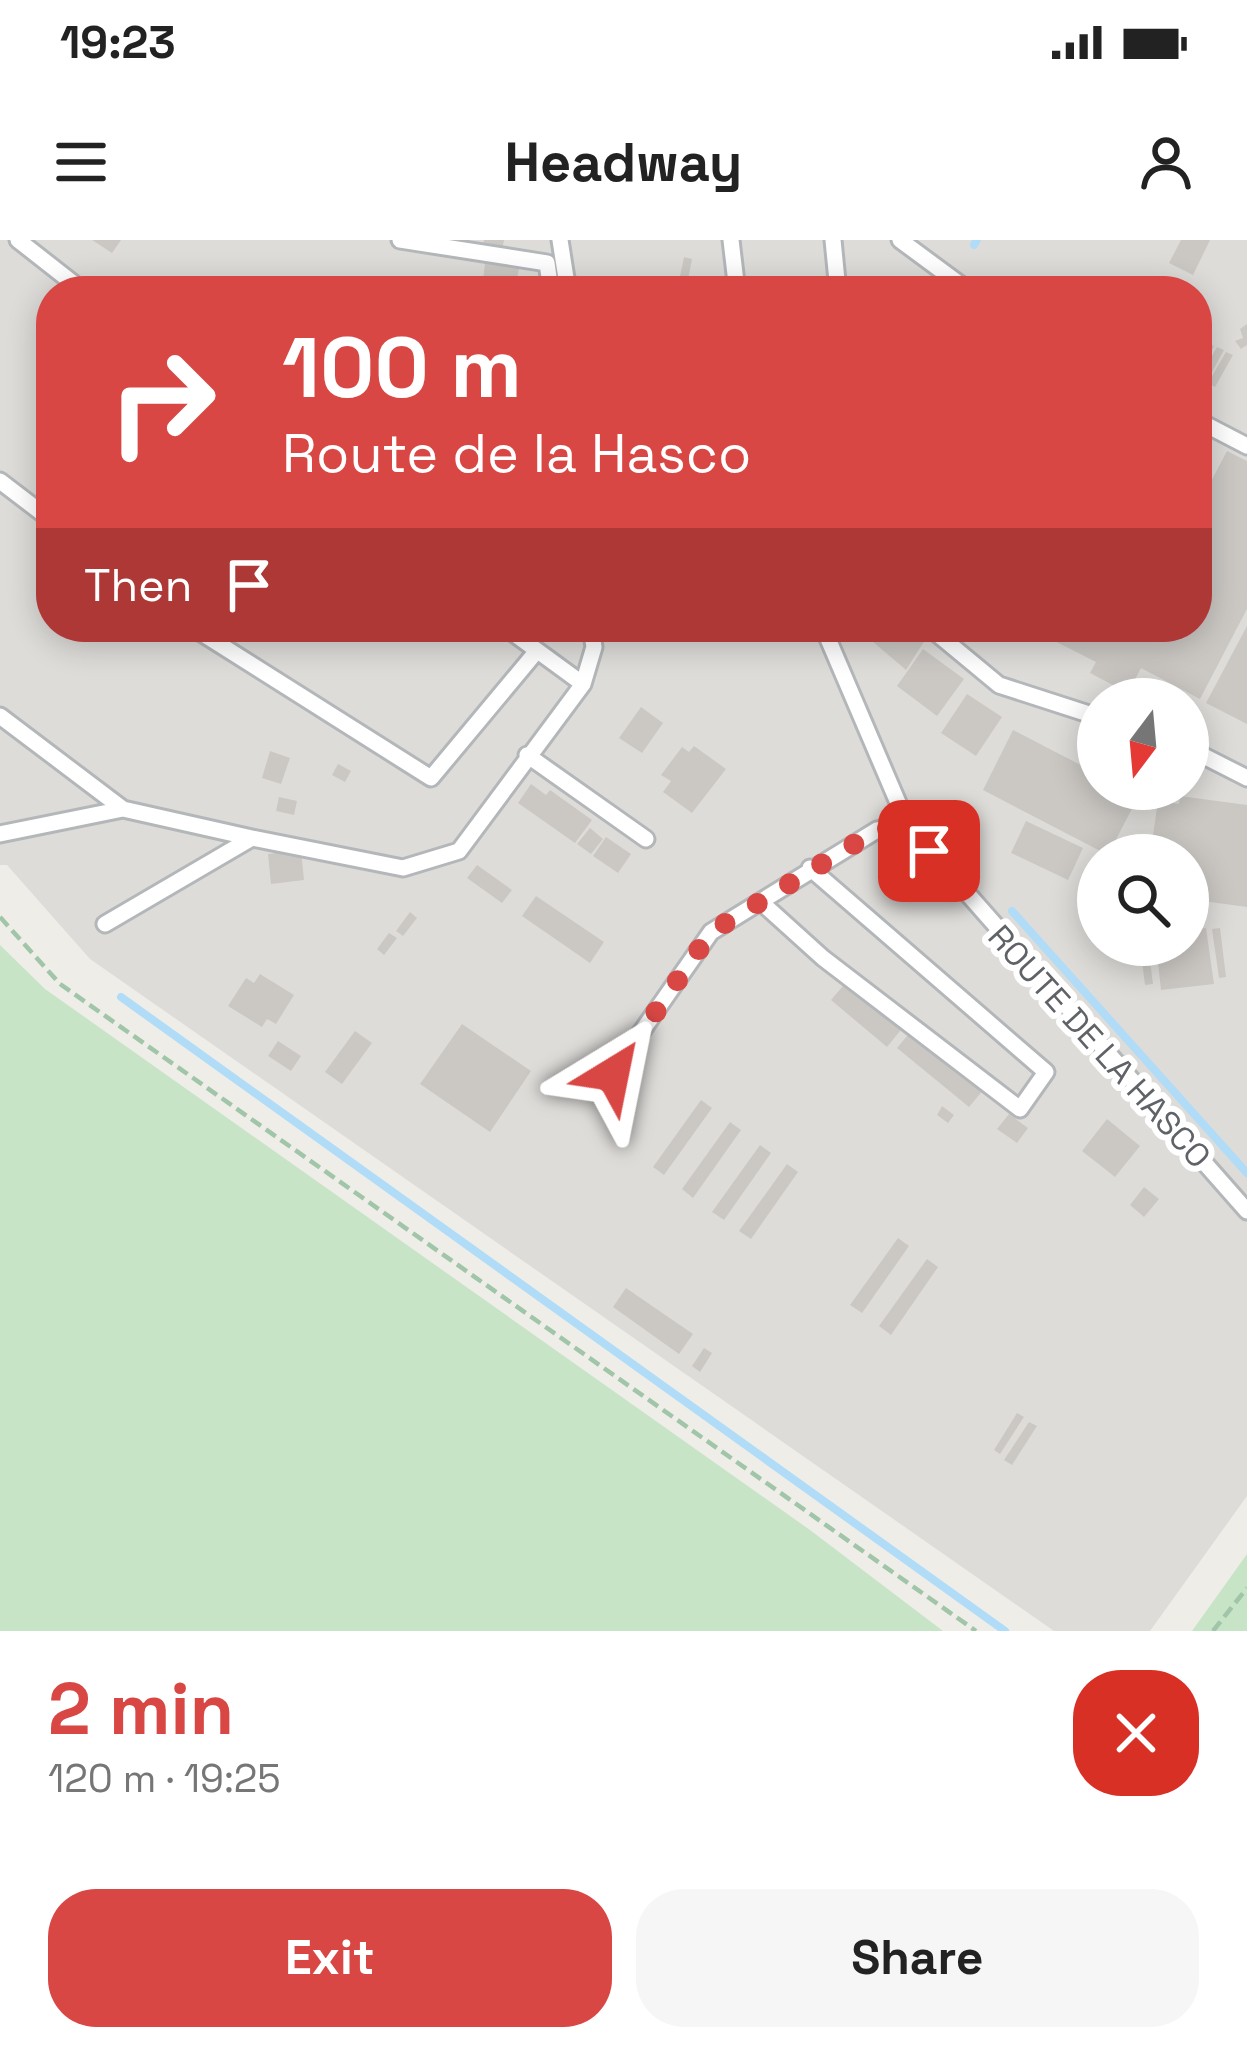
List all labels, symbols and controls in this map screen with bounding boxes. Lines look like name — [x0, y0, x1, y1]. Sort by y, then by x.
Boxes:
text: 19:23 — [60, 14, 176, 71]
text: Headway — [505, 128, 742, 197]
icon: menu — [48, 129, 114, 195]
icon: person — [1133, 129, 1199, 195]
text: 100 m — [282, 314, 522, 422]
icon: right — [84, 324, 240, 480]
text: Route de la Hasco — [282, 419, 751, 488]
icon: arrive — [216, 552, 282, 618]
text: Then — [84, 557, 192, 614]
north arrow — [1077, 678, 1209, 810]
map controls — [1077, 678, 1209, 966]
pin — [878, 800, 980, 902]
icon: arrive — [896, 818, 962, 884]
button: search — [1077, 834, 1209, 966]
street label: ROUTE DE LA HASCO — [979, 916, 1220, 1177]
position arrow — [550, 1011, 676, 1137]
text: 2 min — [48, 1663, 234, 1755]
button: close — [1073, 1670, 1199, 1796]
text: 120 m · 19:25 — [48, 1754, 281, 1803]
button: Exit — [48, 1889, 612, 2027]
button: Share — [636, 1889, 1199, 2027]

